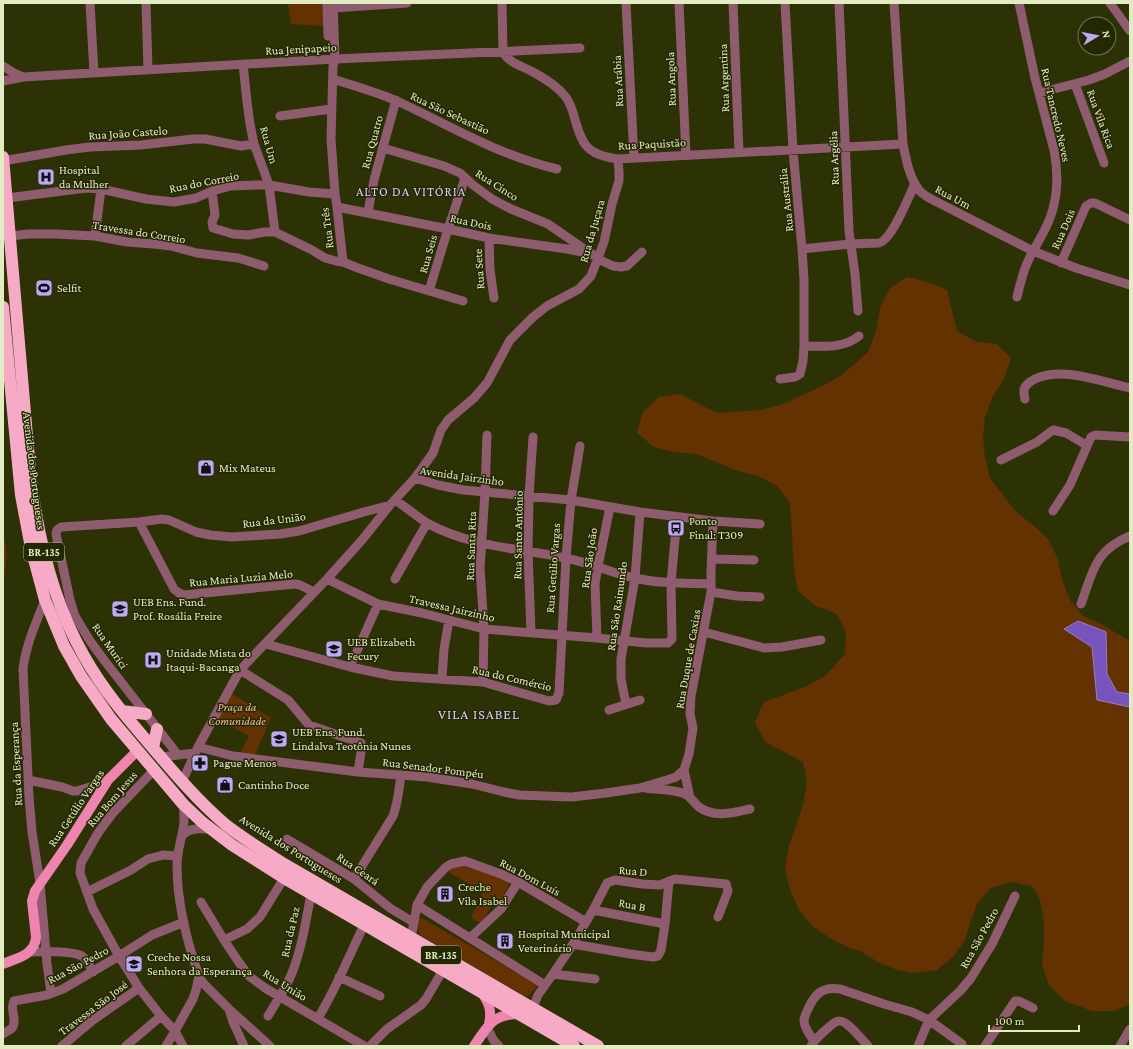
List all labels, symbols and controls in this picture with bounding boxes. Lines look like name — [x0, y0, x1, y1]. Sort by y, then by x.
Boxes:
north arrow — [1077, 16, 1117, 56]
text: N — [1100, 30, 1113, 39]
street label: Rua Jenipapeio — [265, 40, 337, 58]
street label: Rua Argentina — [716, 43, 732, 112]
street label: Rua Angola — [663, 51, 679, 106]
street label: Rua Arábia — [610, 54, 626, 107]
street label: Rua Tancredo Neves — [1038, 67, 1074, 164]
street label: Rua São Sebastião — [408, 88, 492, 138]
street label: Rua Vila Rica — [1084, 88, 1118, 151]
street label: Rua Quatro — [358, 114, 386, 170]
street label: Rua João Castelo — [88, 123, 168, 143]
street label: Rua Um — [257, 125, 281, 166]
street label: Rua Argélia — [826, 130, 842, 185]
street label: Rua Paquistão — [618, 135, 686, 153]
place label: Hospital da Mulher — [59, 163, 109, 191]
street label: Rua Cinco — [473, 166, 521, 204]
hospital icon: Hospital da Mulher — [36, 167, 56, 187]
street label: Rua Austrália — [776, 167, 796, 232]
street label: Rua do Correio — [168, 168, 240, 196]
street label: Rua Um — [933, 182, 973, 212]
district label: ALTO DA VITÓRIA — [356, 184, 466, 199]
street label: Rua da Juçara — [576, 197, 608, 264]
street label: Rua Três — [318, 206, 336, 249]
street label: Rua Dois — [1048, 206, 1078, 251]
street label: Rua Dois — [449, 211, 494, 233]
street label: Travessa do Correio — [91, 218, 187, 246]
street label: Rua Seis — [416, 233, 440, 275]
street label: Rua Sete — [471, 248, 487, 290]
sports icon: Selfit — [34, 278, 54, 298]
place label: Selfit — [57, 281, 82, 295]
street label: Avenida dos Portugueses — [20, 411, 48, 531]
shop icon: Mix Mateus — [196, 458, 216, 478]
place label: Mix Mateus — [219, 461, 276, 475]
street label: Avenida Jairzinho — [419, 463, 505, 489]
street label: Rua Santo Antônio — [510, 490, 526, 580]
street label: Rua da União — [242, 509, 306, 531]
street label: Rua Santa Rita — [463, 511, 479, 581]
place label: Ponto Final: T309 — [689, 514, 743, 542]
bus stop icon: Ponto Final: T309 — [666, 518, 686, 538]
street label: Rua Getúlio Vargas — [543, 522, 563, 614]
street label: Rua São João — [578, 527, 600, 589]
road number: BR-135 — [24, 543, 64, 561]
street label: Rua São Raimundo — [604, 560, 630, 652]
street label: Rua Maria Luzia Melo — [189, 566, 293, 590]
street label: Travessa Jairzinho — [408, 591, 496, 625]
place label: UEB Ens. Fund. Prof. Rosália Freire — [133, 595, 222, 623]
school or university icon: UEB Ens. Fund. Prof. Rosália Freire — [110, 599, 130, 619]
street label: Rua Duque de Caxias — [672, 608, 704, 710]
street label: Rua Murici — [89, 620, 131, 672]
place label: UEB Elizabeth Fecury — [347, 635, 416, 663]
school or university icon: UEB Elizabeth Fecury — [324, 639, 344, 659]
place label: Unidade Mista do Itaqui-Bacanga — [166, 646, 251, 674]
hospital icon: Unidade Mista do Itaqui-Bacanga — [143, 650, 163, 670]
street label: Rua do Comércio — [471, 662, 553, 694]
park label: Praça da Comunidade — [208, 700, 266, 728]
district label: VILA ISABEL — [438, 706, 520, 722]
street label: Rua da Esperança — [7, 721, 25, 806]
place label: UEB Ens. Fund. Lindalva Teotônia Nunes — [292, 725, 411, 753]
school or university icon: UEB Ens. Fund. Lindalva Teotônia Nunes — [269, 729, 289, 749]
pharmacy icon: Pague Menos — [190, 753, 210, 773]
street label: Rua Senador Pompéu — [382, 755, 485, 781]
place label: Pague Menos — [213, 756, 277, 770]
street label: Rua Getúlio Vargas — [45, 766, 107, 849]
street label: Rua Bom Jesus — [84, 768, 140, 830]
shop icon: Cantinho Doce — [215, 775, 235, 795]
place label: Cantinho Doce — [238, 778, 309, 792]
street label: Avenida dos Portugueses — [237, 812, 345, 887]
street label: Rua Ceará — [334, 850, 382, 889]
street label: Rua Dom Luís — [497, 855, 563, 899]
street label: Rua D — [618, 863, 648, 879]
place label: Creche Vila Isabel — [458, 880, 507, 908]
building icon: Creche Vila Isabel — [435, 884, 455, 904]
street label: Rua B — [617, 896, 647, 915]
street label: Rua da Paz — [277, 905, 303, 959]
street label: Rua São Pedro — [957, 905, 1001, 971]
place label: Hospital Municipal Veterinário — [518, 927, 610, 955]
building icon: Hospital Municipal Veterinário — [495, 931, 515, 951]
street label: Rua São Pedro — [45, 943, 111, 987]
road number: BR-135 — [421, 946, 461, 964]
place label: Creche Nossa Senhora da Esperança — [147, 950, 252, 978]
school or university icon: Creche Nossa Senhora da Esperança — [124, 954, 144, 974]
street label: Rua União — [260, 966, 310, 1004]
street label: Travessa São José — [56, 977, 130, 1039]
scale bar — [989, 1007, 1079, 1033]
text: 100 m — [995, 1014, 1025, 1028]

